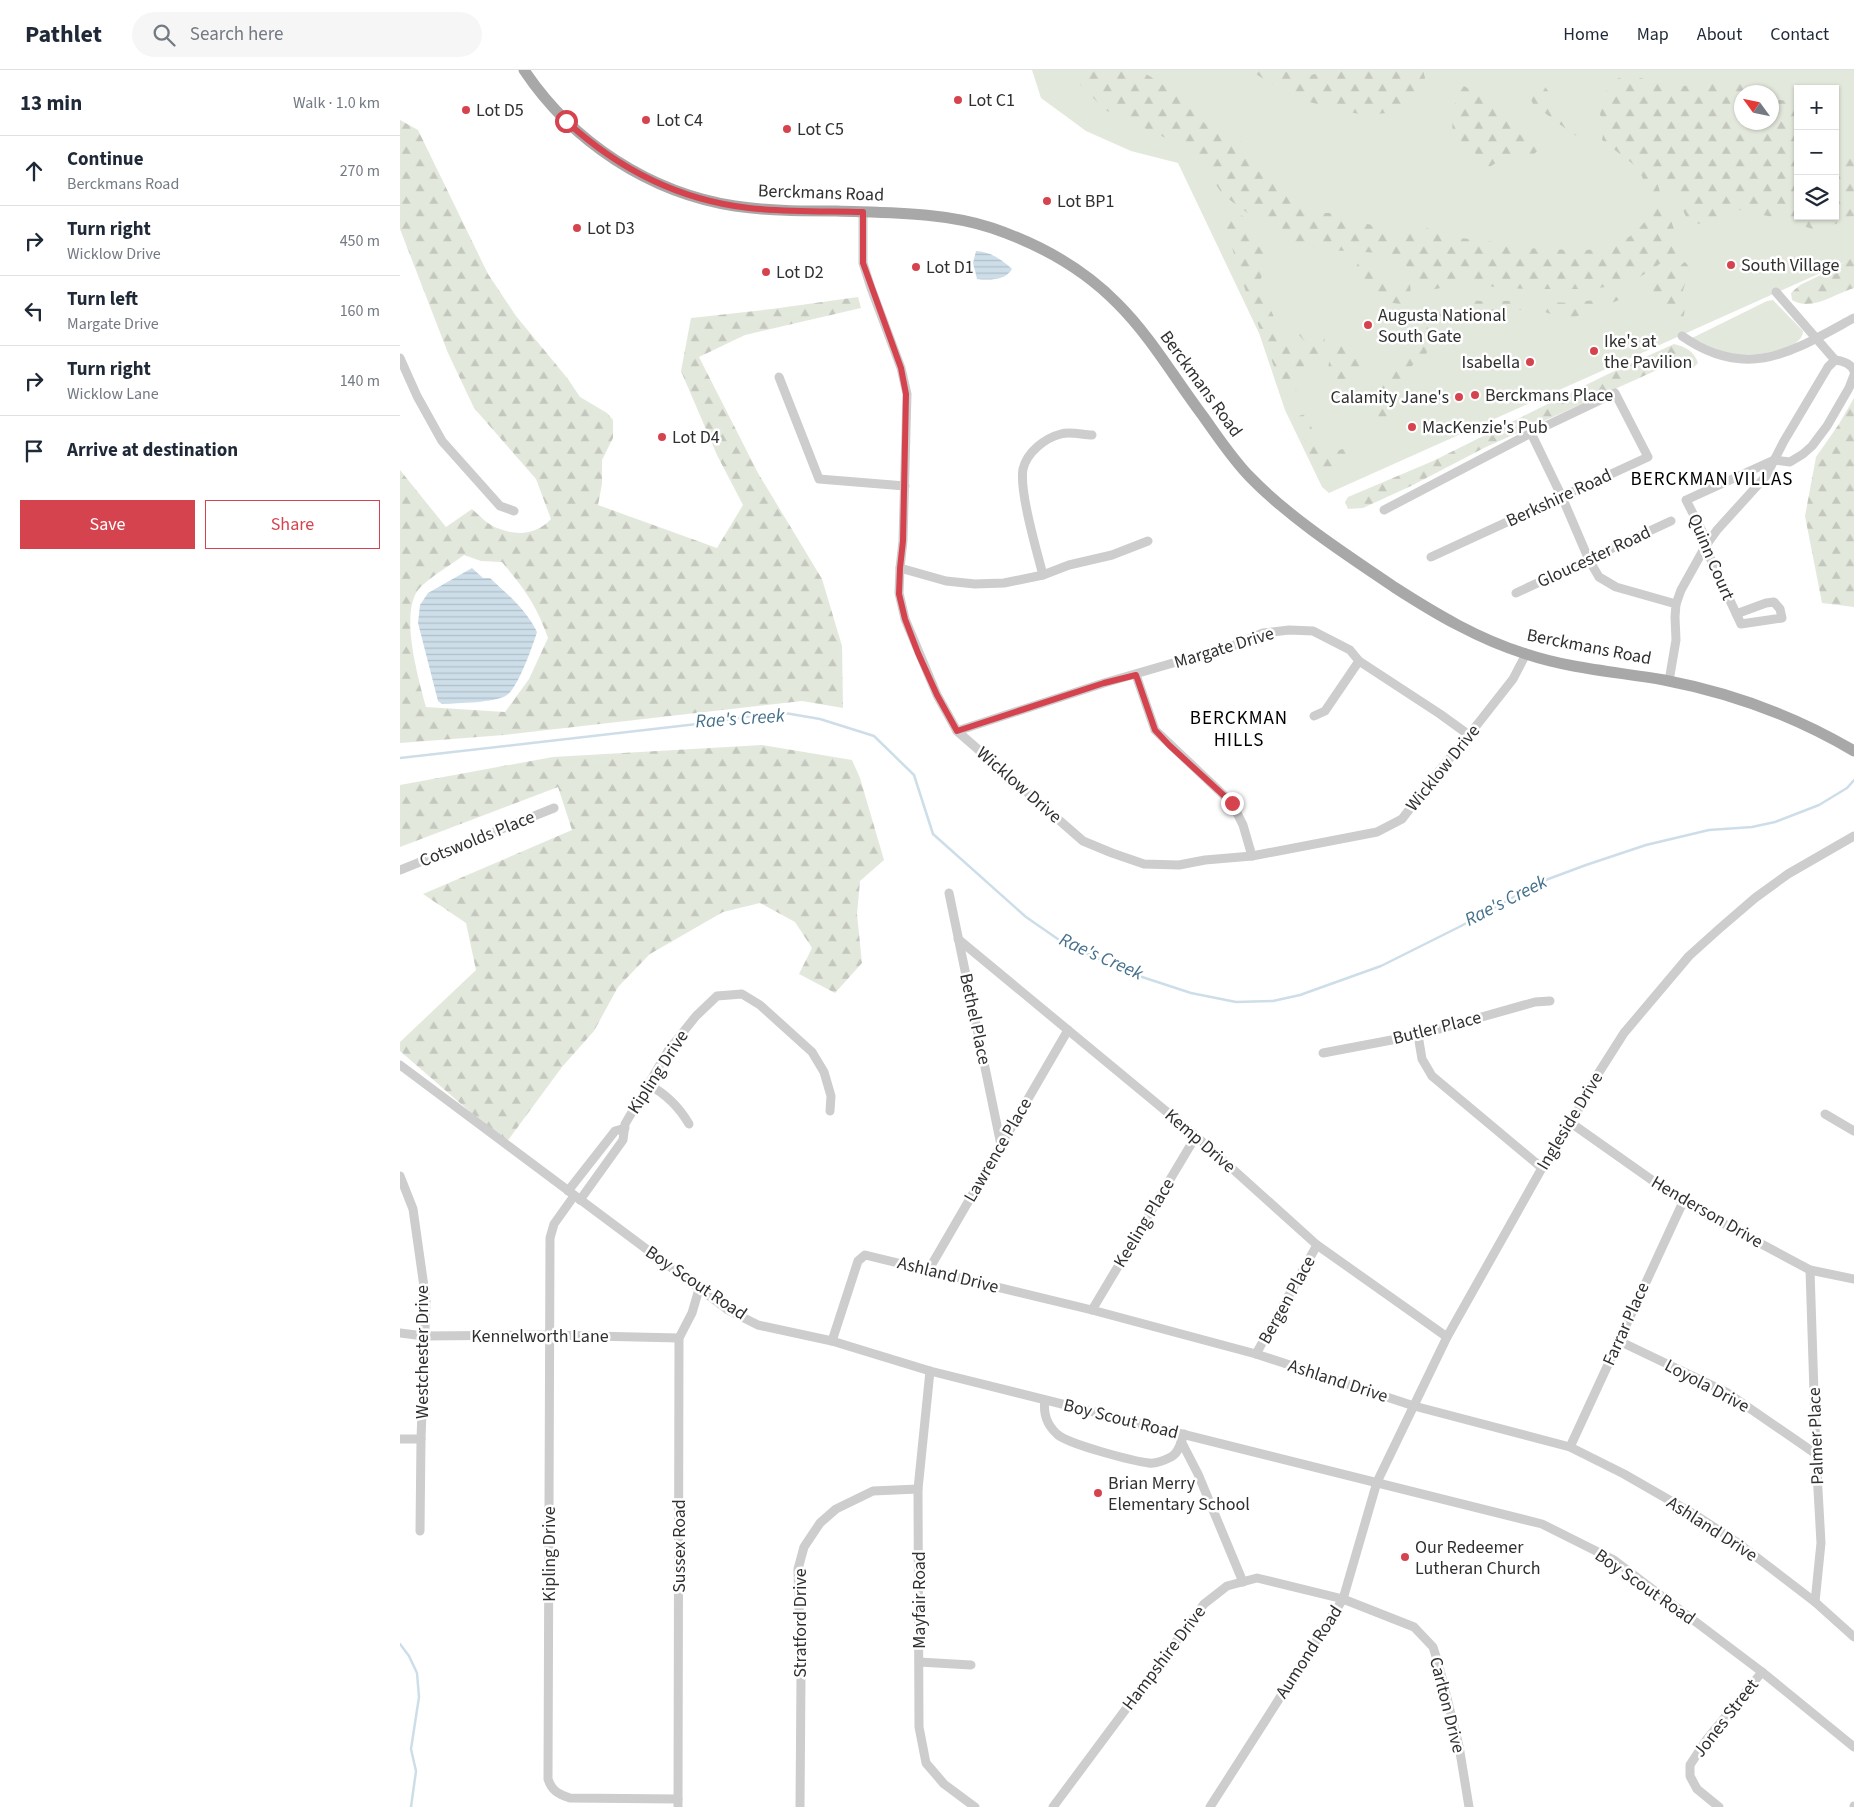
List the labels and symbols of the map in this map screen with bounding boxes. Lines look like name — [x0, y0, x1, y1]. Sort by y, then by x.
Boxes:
north arrow — [1734, 85, 1779, 130]
place label: Lot C1 — [968, 88, 1015, 113]
marker: Lot C1 — [952, 94, 964, 106]
place label: Lot D5 — [476, 98, 524, 123]
marker: Lot D5 — [460, 104, 472, 116]
place label: Lot C4 — [656, 108, 703, 133]
route start — [555, 110, 578, 133]
marker: Lot C4 — [640, 114, 652, 126]
place label: Lot C5 — [797, 117, 844, 142]
marker: Lot C5 — [781, 123, 793, 135]
street label: Berckmans Road — [757, 178, 885, 208]
place label: Lot BP1 — [1057, 189, 1114, 214]
marker: Lot BP1 — [1041, 195, 1053, 207]
place label: Lot D3 — [587, 216, 635, 241]
marker: Lot D3 — [571, 222, 583, 234]
place label: South Village — [1741, 253, 1839, 278]
place label: Lot D1 — [926, 255, 974, 280]
marker: South Village — [1725, 259, 1737, 271]
place label: Lot D2 — [776, 260, 824, 285]
marker: Lot D1 — [910, 261, 922, 273]
marker: Lot D2 — [760, 266, 772, 278]
place label: Augusta National South Gate — [1378, 303, 1506, 349]
marker: Augusta National South Gate — [1362, 319, 1374, 331]
street label: Berckmans Road — [1154, 326, 1248, 442]
place label: Ike's at the Pavilion — [1604, 329, 1692, 375]
marker: Ike's at the Pavilion — [1588, 345, 1600, 357]
place label: Isabella — [1462, 350, 1520, 375]
marker: Isabella — [1524, 356, 1536, 368]
place label: Berckmans Place — [1485, 383, 1613, 408]
place label: Calamity Jane's — [1330, 385, 1449, 410]
marker: Berckmans Place — [1469, 389, 1481, 401]
marker: Calamity Jane's — [1453, 391, 1465, 403]
place label: MacKenzie's Pub — [1422, 415, 1548, 440]
marker: MacKenzie's Pub — [1406, 421, 1418, 433]
place label: Lot D4 — [672, 425, 720, 450]
marker: Lot D4 — [656, 431, 668, 443]
street label: Berkshire Road — [1502, 463, 1616, 533]
district label: BERCKMAN VILLAS — [1631, 466, 1793, 493]
street label: Quinn Court — [1682, 510, 1740, 604]
street label: Gloucester Road — [1533, 520, 1655, 594]
street label: Margate Drive — [1171, 621, 1277, 675]
street label: Berckmans Road — [1525, 623, 1653, 671]
water label: Rae's Creek — [694, 702, 786, 736]
district label: BERCKMAN HILLS — [1190, 705, 1288, 754]
street label: Wicklow Drive — [1400, 719, 1486, 817]
street label: Wicklow Drive — [971, 741, 1067, 829]
route end — [1221, 792, 1244, 815]
street label: Cotswolds Place — [416, 805, 538, 873]
water label: Rae's Creek — [1460, 868, 1553, 933]
water label: Rae's Creek — [1055, 926, 1148, 988]
street label: Bethel Place — [953, 971, 997, 1067]
street label: Butler Place — [1390, 1005, 1484, 1051]
street label: Kipling Drive — [622, 1025, 694, 1119]
street label: Ingleside Drive — [1531, 1067, 1609, 1175]
street label: Lawrence Place — [958, 1093, 1038, 1207]
street label: Kemp Drive — [1159, 1103, 1241, 1179]
street label: Henderson Drive — [1646, 1170, 1768, 1254]
street label: Keeling Place — [1107, 1174, 1181, 1272]
street label: Boy Scout Road — [640, 1240, 752, 1326]
street label: Ashland Drive — [895, 1250, 1001, 1300]
street label: Bergen Place — [1252, 1251, 1322, 1349]
street label: Farrar Place — [1596, 1278, 1656, 1370]
street label: Westchester Drive — [410, 1285, 435, 1419]
street label: Kennelworth Lane — [471, 1324, 609, 1349]
street label: Ashland Drive — [1285, 1353, 1391, 1409]
street label: Loyola Drive — [1660, 1353, 1754, 1419]
street label: Palmer Place — [1802, 1387, 1830, 1485]
street label: Boy Scout Road — [1061, 1393, 1181, 1445]
place label: Brian Merry Elementary School — [1108, 1471, 1250, 1517]
marker: Brian Merry Elementary School — [1092, 1487, 1104, 1499]
street label: Ashland Drive — [1662, 1490, 1762, 1568]
street label: Sussex Road — [667, 1499, 692, 1593]
street label: Kipling Drive — [537, 1506, 562, 1602]
place label: Our Redeemer Lutheran Church — [1415, 1535, 1540, 1581]
street label: Boy Scout Road — [1590, 1543, 1700, 1631]
street label: Mayfair Road — [907, 1551, 932, 1649]
marker: Our Redeemer Lutheran Church — [1399, 1551, 1411, 1563]
street label: Stratford Drive — [788, 1568, 813, 1678]
street label: Hampshire Drive — [1116, 1600, 1212, 1715]
street label: Aumond Road — [1270, 1601, 1348, 1703]
street label: Carlton Drive — [1423, 1654, 1471, 1756]
street label: Jones Street — [1687, 1674, 1765, 1762]

